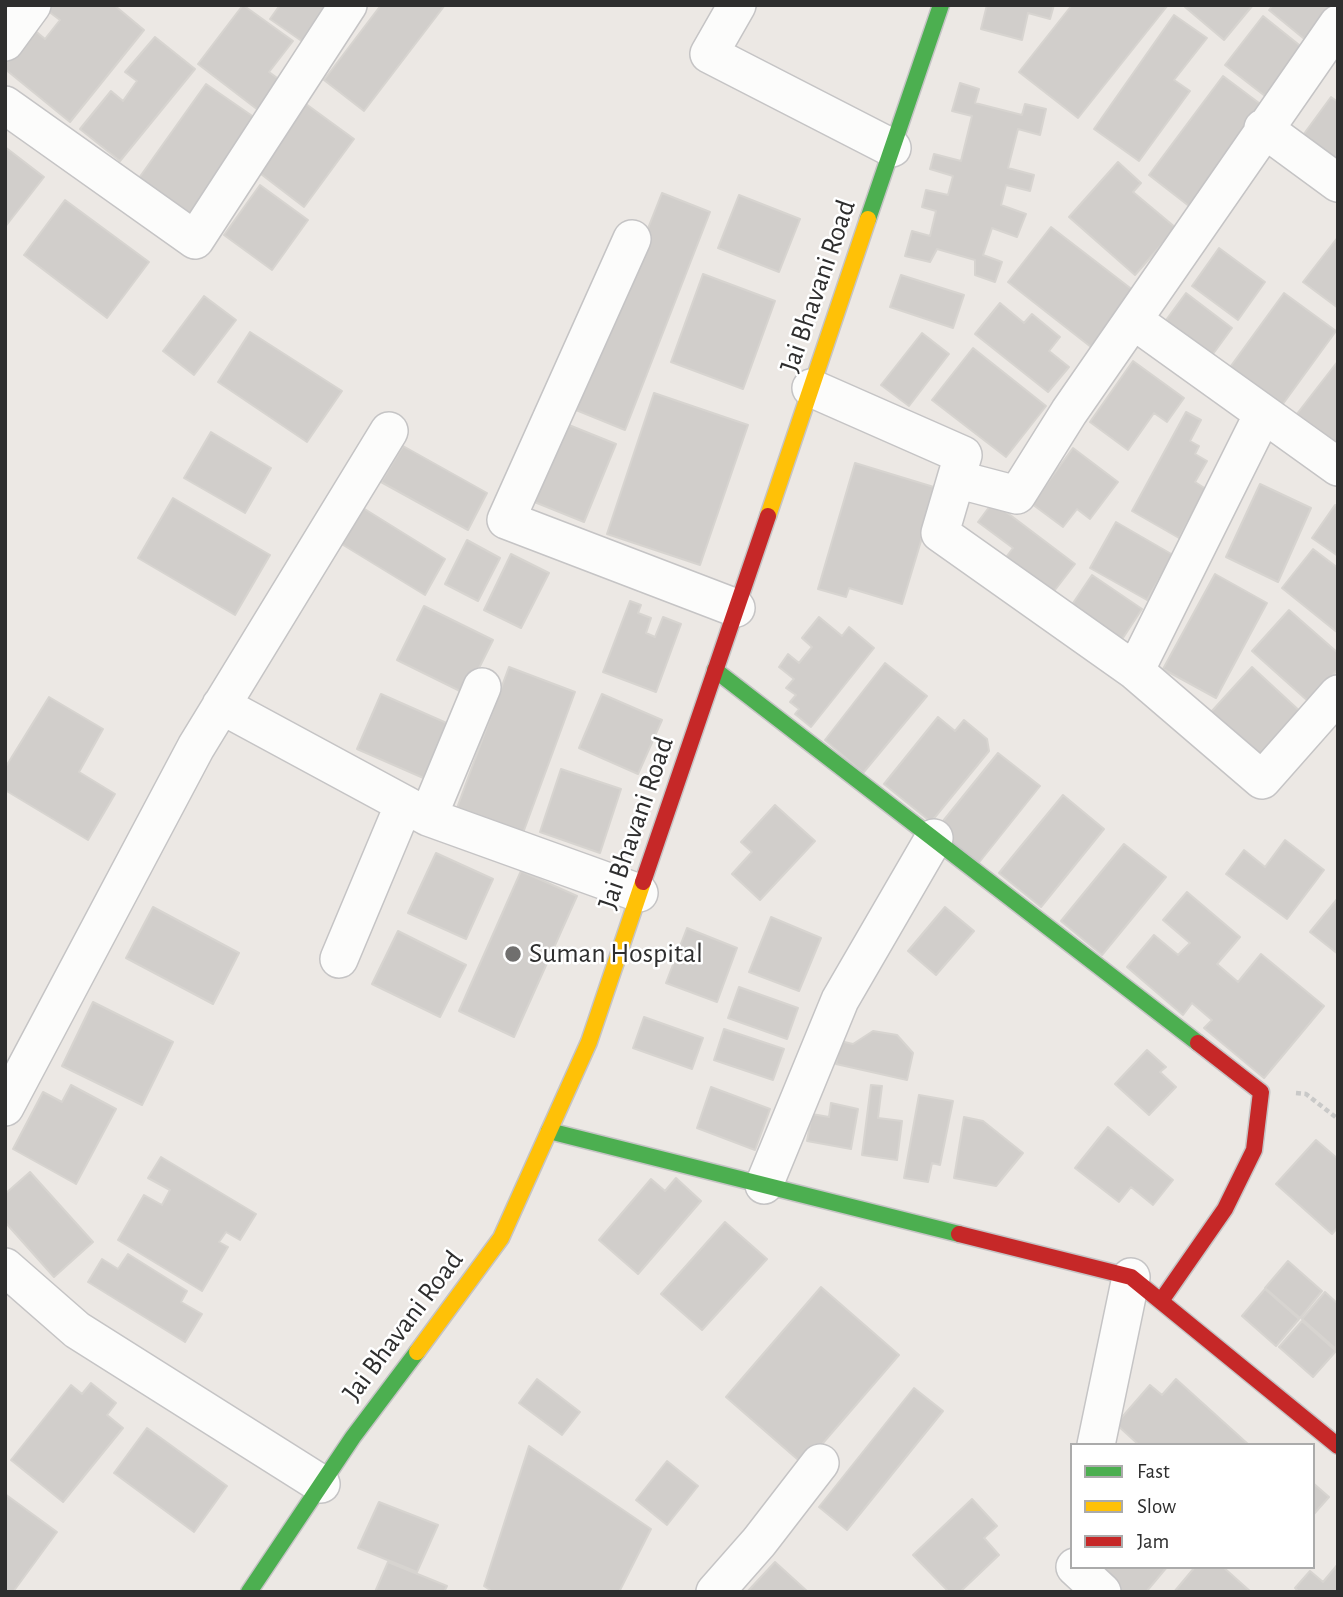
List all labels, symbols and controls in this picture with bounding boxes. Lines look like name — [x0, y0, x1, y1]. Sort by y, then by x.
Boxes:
street label: Jai Bhavani Road — [773, 195, 863, 377]
street label: Jai Bhavani Road — [591, 732, 681, 914]
place label: Suman Hospital — [529, 937, 703, 971]
marker: Suman Hospital — [503, 944, 523, 964]
street label: Jai Bhavani Road — [335, 1244, 471, 1408]
legend — [1070, 1443, 1315, 1569]
text: Fast — [1137, 1461, 1170, 1482]
text: Slow — [1137, 1496, 1176, 1517]
text: Jam — [1137, 1531, 1169, 1552]

